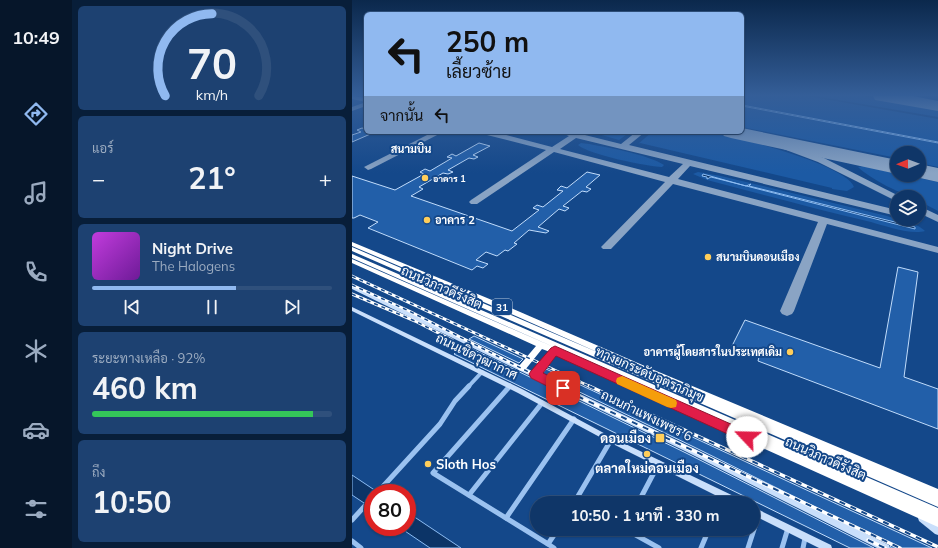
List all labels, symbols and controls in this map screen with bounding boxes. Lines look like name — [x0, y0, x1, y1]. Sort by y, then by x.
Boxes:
text: 250 m — [446, 24, 529, 59]
text: 10:49 — [12, 26, 60, 49]
icon: left — [380, 28, 432, 80]
text: 70 — [187, 37, 237, 89]
text: เลี้ยวซ้าย — [446, 60, 512, 83]
text: km/h — [196, 86, 228, 104]
icon: directions — [22, 100, 50, 128]
icon: left — [431, 104, 453, 126]
text: จากนั้น — [380, 106, 423, 125]
text: แอร์ — [92, 140, 113, 156]
district label: สนามบิน — [391, 142, 431, 156]
north arrow — [890, 146, 926, 182]
map controls — [890, 146, 926, 226]
text: 21° — [188, 159, 236, 197]
text: − — [92, 165, 105, 193]
text: + — [319, 165, 332, 193]
marker: อาคาร 1 — [420, 173, 430, 183]
place label: อาคาร 1 — [433, 173, 466, 184]
icon: music — [22, 179, 50, 207]
button: layers — [890, 190, 926, 226]
place label: อาคาร 2 — [435, 213, 475, 227]
marker: อาคาร 2 — [422, 215, 432, 225]
text: Night Drive — [152, 239, 233, 258]
place label: สนามบินดอนเมือง — [716, 249, 800, 264]
marker: สนามบินดอนเมือง — [703, 252, 713, 262]
icon: phone — [22, 258, 50, 286]
text: The Halogens — [152, 258, 235, 274]
street label: ถนนวิภาวดีรังสิต — [399, 261, 485, 312]
icon: previous — [121, 296, 143, 318]
icon: pause — [201, 296, 223, 318]
icon: next — [281, 296, 303, 318]
road number: 31 — [492, 299, 512, 315]
street label: ถนนเชิดวุฒากาศ — [433, 329, 521, 385]
icon: climate — [22, 337, 50, 365]
street label: ทางยกระดับอุตราภิมุข — [593, 343, 707, 407]
place label: อาคารผู้โดยสารในประเทศเดิม — [643, 344, 782, 360]
marker: อาคารผู้โดยสารในประเทศเดิม — [785, 347, 795, 357]
text: ระยะทางเหลือ · 92% — [92, 350, 205, 366]
text: 460 km — [92, 369, 198, 407]
pin — [546, 371, 580, 405]
icon: arrive — [552, 377, 574, 399]
street label: ถนนกำแพงเพชร 6 — [599, 386, 695, 444]
icon: car — [22, 416, 50, 444]
position arrow — [726, 416, 768, 458]
place label: ดอนเมือง — [600, 429, 651, 446]
marker: ดอนเมือง — [654, 432, 666, 444]
street label: ถนนวิภาวดีรังสิต — [783, 432, 869, 483]
marker: ตลาดใหม่ดอนเมือง — [642, 449, 652, 459]
place label: Sloth Hos — [436, 456, 496, 472]
marker: Sloth Hos — [423, 459, 433, 469]
place label: ตลาดใหม่ดอนเมือง — [595, 459, 699, 476]
text: ถึง — [92, 464, 105, 480]
text: 10:50 — [92, 483, 171, 521]
speed limit sign: 80 — [364, 484, 416, 536]
icon: filters — [22, 495, 50, 523]
text: 10:50 · 1 นาที · 330 m — [571, 506, 719, 525]

